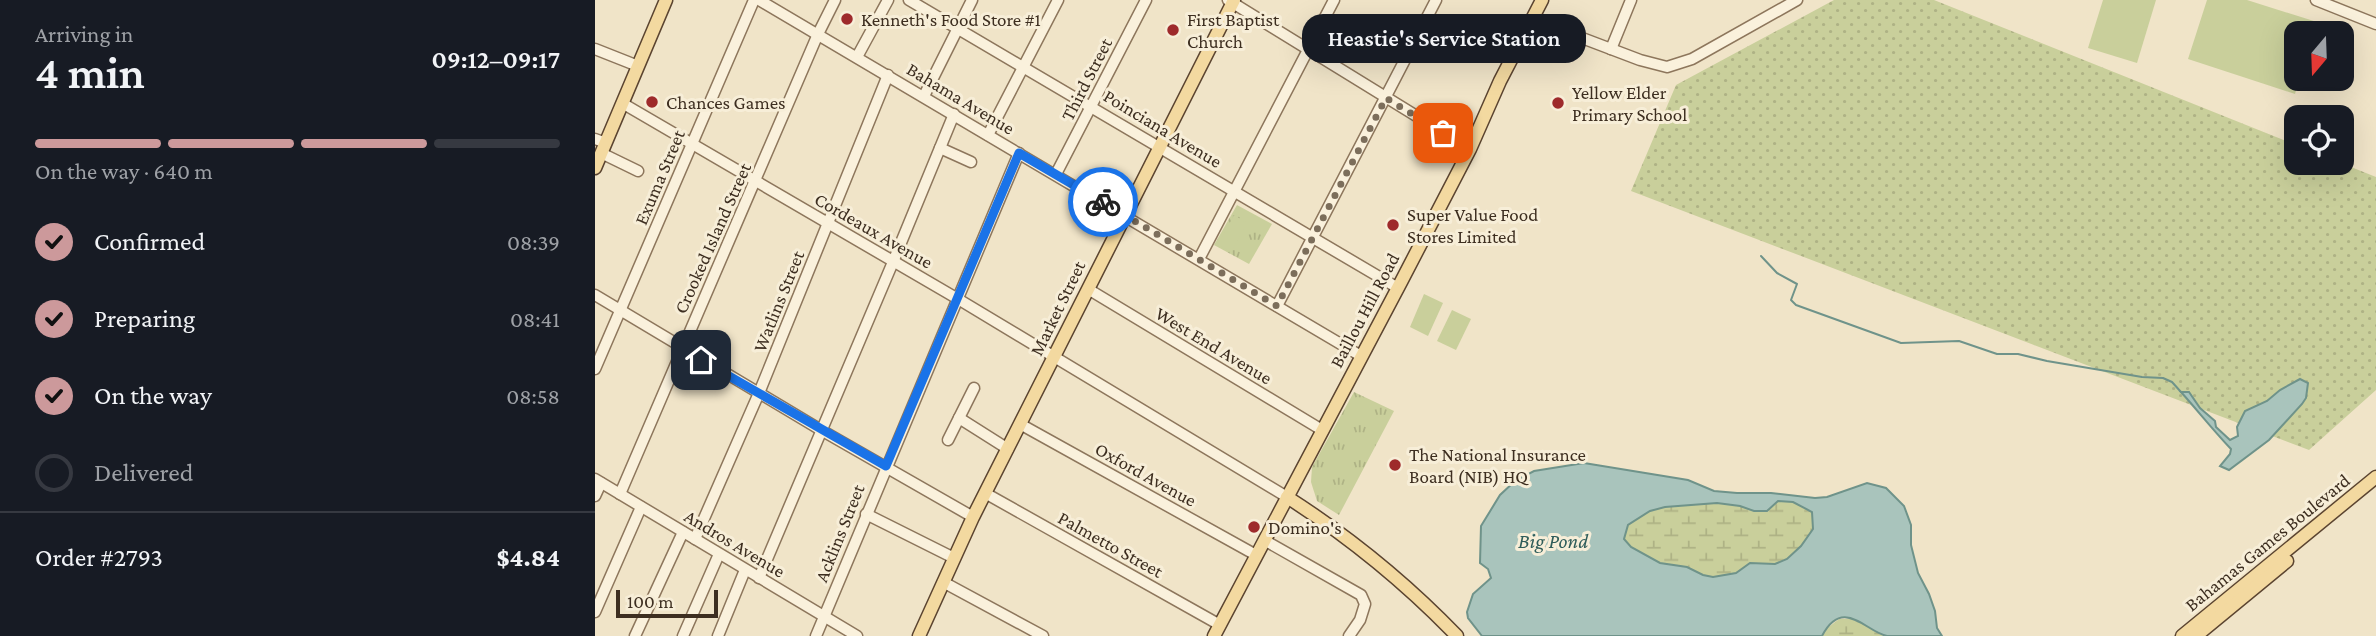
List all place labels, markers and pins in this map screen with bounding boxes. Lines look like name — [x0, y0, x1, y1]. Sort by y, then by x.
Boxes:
place label: Kenneth's Food Store #1 — [861, 9, 1041, 30]
place label: First Baptist Church — [1187, 9, 1280, 52]
marker: Kenneth's Food Store #1 — [839, 11, 855, 27]
callout: Heastie's Service Station — [1301, 14, 1585, 63]
marker: First Baptist Church — [1165, 22, 1181, 38]
place label: Yellow Elder Primary School — [1572, 82, 1687, 125]
place label: Chances Games — [666, 92, 785, 113]
marker: Chances Games — [644, 94, 660, 110]
marker: Yellow Elder Primary School — [1550, 95, 1566, 111]
pin — [1413, 103, 1473, 163]
place label: Super Value Food Stores Limited — [1407, 204, 1538, 247]
marker: Super Value Food Stores Limited — [1385, 217, 1401, 233]
pin — [671, 330, 731, 390]
place label: The National Insurance Board (NIB) HQ — [1409, 444, 1586, 488]
marker: The National Insurance Board (NIB) HQ — [1387, 457, 1403, 473]
place label: Domino's — [1268, 517, 1342, 538]
marker: Domino's — [1246, 519, 1262, 535]

